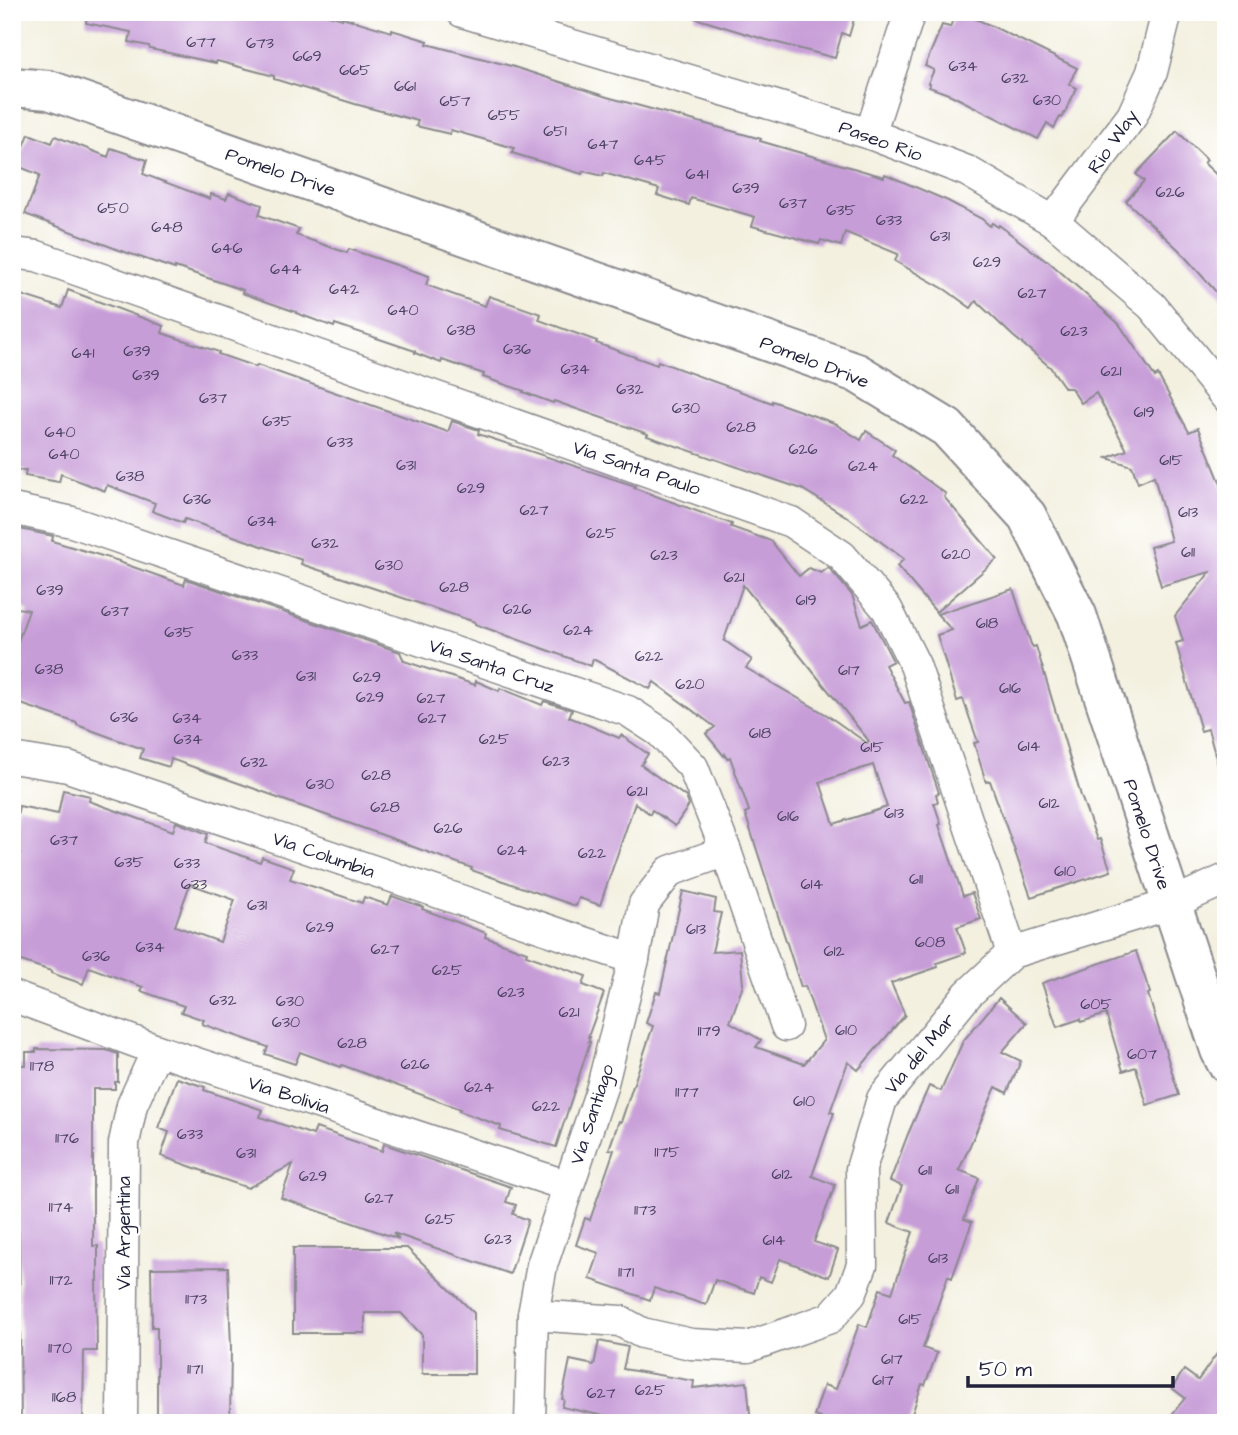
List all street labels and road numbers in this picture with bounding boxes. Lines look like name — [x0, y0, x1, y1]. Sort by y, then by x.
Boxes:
street label: Rio Way — [1081, 104, 1146, 180]
street label: Paseo Rio — [835, 114, 926, 169]
street label: Pomelo Drive — [222, 141, 339, 204]
street label: Pomelo Drive — [756, 329, 873, 396]
street label: Via Santa Paulo — [569, 434, 704, 503]
street label: Via Santa Cruz — [425, 632, 559, 701]
street label: Pomelo Drive — [1116, 776, 1177, 893]
street label: Via Columbia — [269, 825, 379, 886]
street label: Via del Mar — [878, 1007, 962, 1100]
street label: Via Santiago — [563, 1060, 622, 1168]
street label: Via Bolivia — [244, 1070, 333, 1121]
street label: Via Argentina — [111, 1176, 139, 1290]

